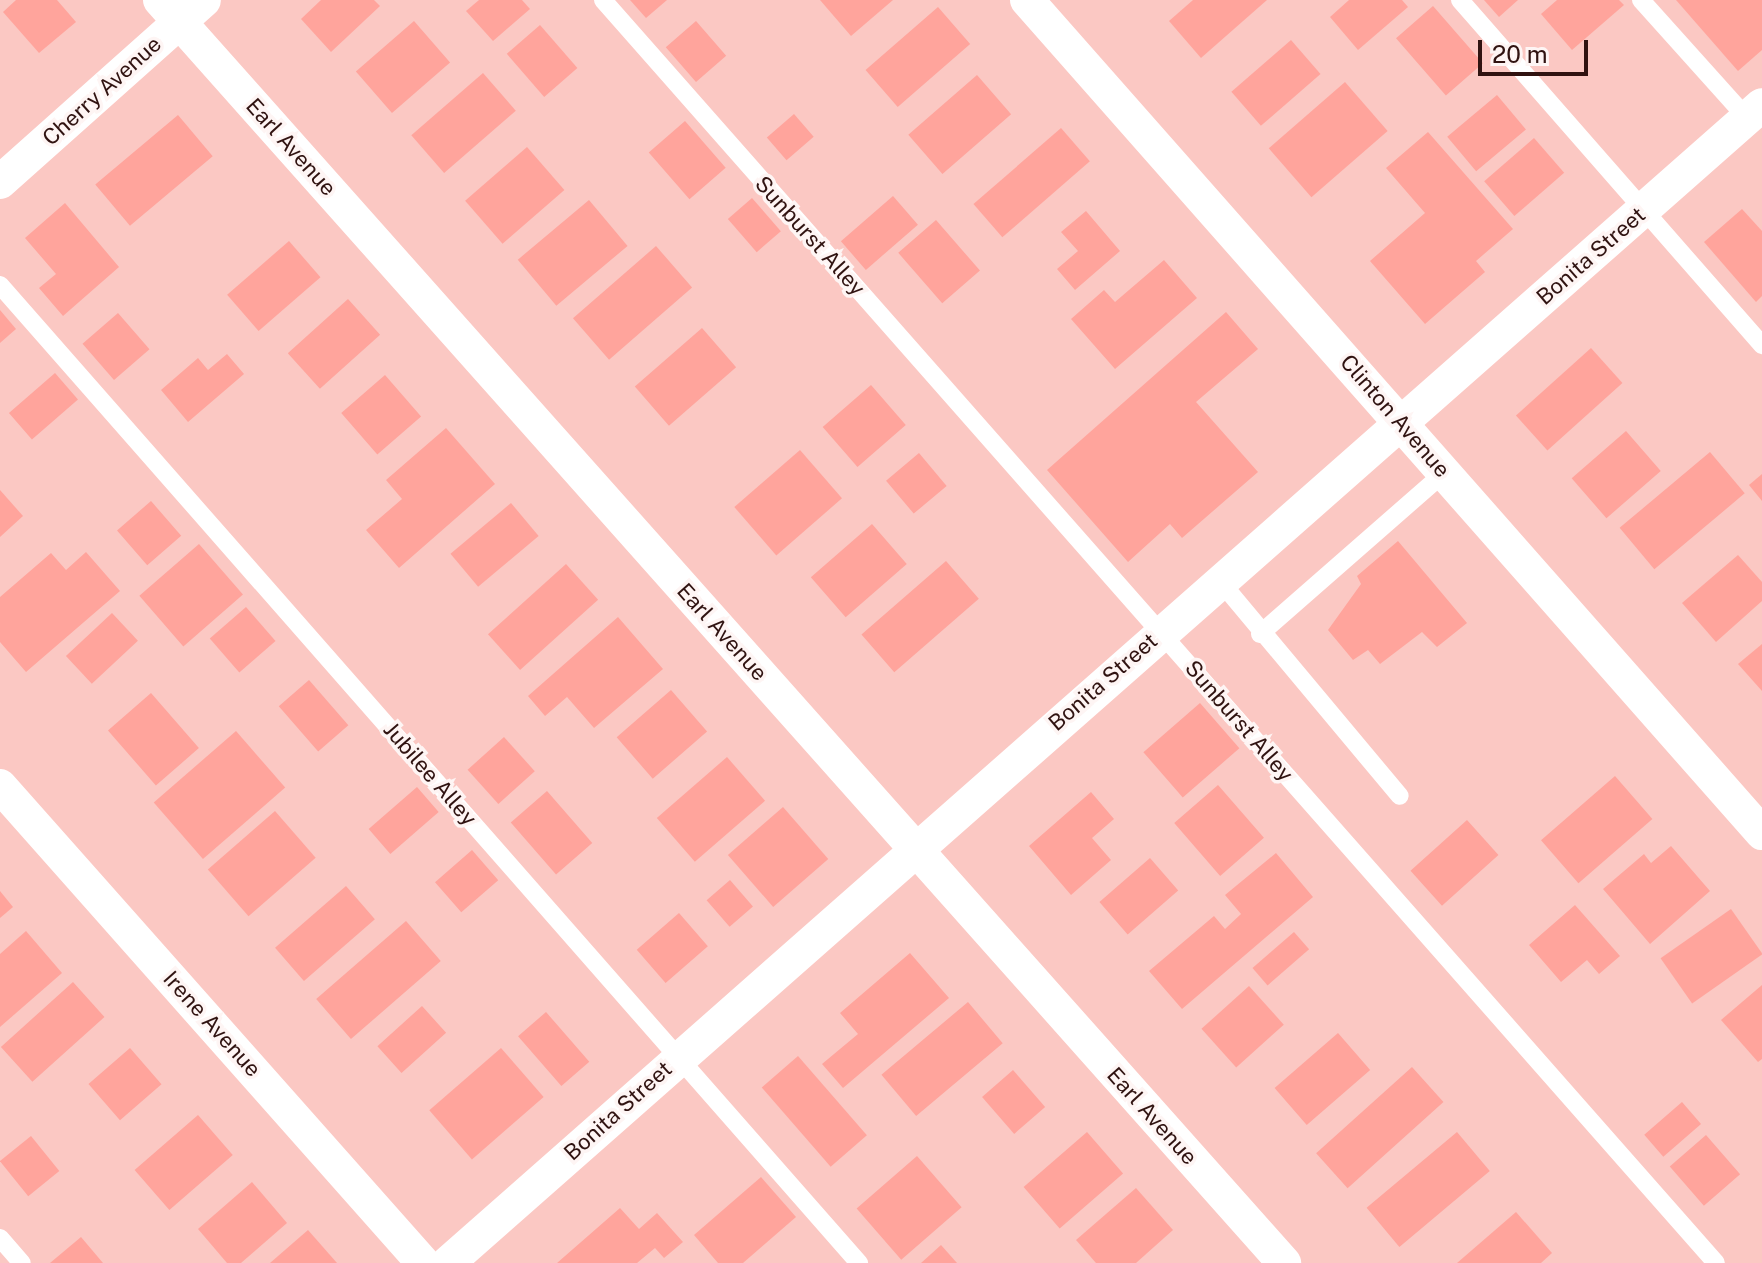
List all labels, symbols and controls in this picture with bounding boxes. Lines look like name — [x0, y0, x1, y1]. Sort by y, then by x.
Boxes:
scale bar — [1482, 24, 1592, 74]
street label: Cherry Avenue — [37, 31, 167, 151]
text: 20 m — [1492, 40, 1548, 68]
street label: Earl Avenue — [240, 93, 342, 201]
street label: Sunburst Alley — [749, 171, 871, 301]
street label: Bonita Street — [1531, 202, 1651, 310]
street label: Clinton Avenue — [1335, 349, 1455, 483]
street label: Earl Avenue — [671, 578, 773, 686]
street label: Bonita Street — [1043, 628, 1163, 736]
street label: Sunburst Alley — [1179, 655, 1299, 787]
street label: Jubilee Alley — [378, 717, 482, 831]
street label: Irene Avenue — [158, 966, 266, 1082]
street label: Bonita Street — [559, 1056, 677, 1166]
street label: Earl Avenue — [1101, 1062, 1203, 1170]

